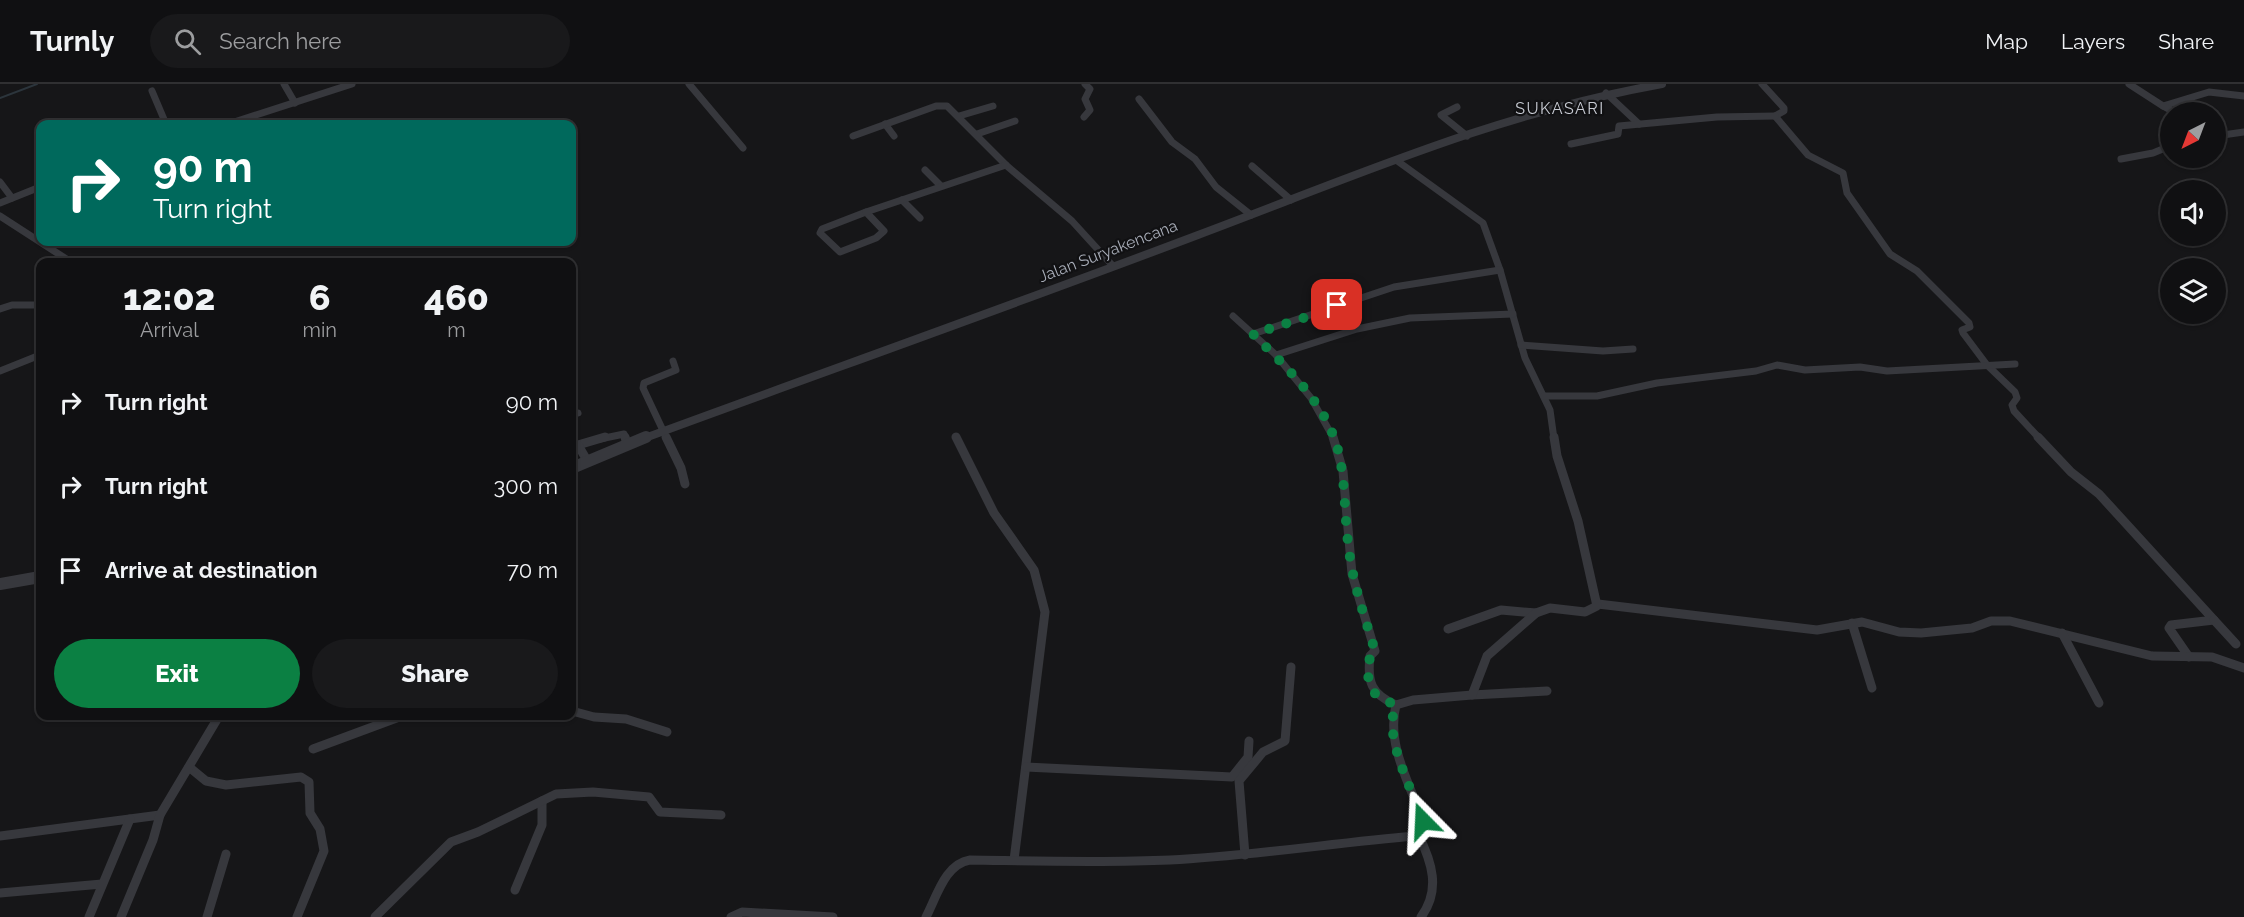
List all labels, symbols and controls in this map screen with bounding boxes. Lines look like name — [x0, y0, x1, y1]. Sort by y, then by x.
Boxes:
search box — [150, 14, 570, 68]
text: Turnly — [30, 25, 114, 58]
icon: search — [171, 25, 204, 58]
text: Search here — [219, 28, 341, 54]
text: Map — [1985, 29, 2028, 54]
text: Layers — [2061, 29, 2125, 54]
text: Share — [2158, 29, 2214, 54]
district label: SUKASARI — [1515, 99, 1605, 118]
north arrow — [2160, 102, 2226, 168]
map controls — [2160, 102, 2226, 324]
text: 90 m — [153, 143, 253, 192]
icon: right — [54, 144, 132, 222]
button: sound — [2160, 180, 2226, 246]
text: Turn right — [153, 193, 272, 224]
street label: Jalan Suryakencana — [1036, 216, 1180, 286]
button: layers — [2160, 258, 2226, 324]
text: 12:02 — [123, 276, 215, 318]
text: 6 — [309, 276, 331, 318]
text: 460 — [424, 276, 489, 318]
pin — [1311, 279, 1362, 330]
icon: arrive — [1320, 288, 1353, 321]
text: Arrival — [140, 318, 199, 342]
text: min — [303, 318, 337, 342]
text: m — [447, 318, 466, 342]
icon: right — [54, 386, 87, 419]
text: Turn right — [105, 389, 208, 415]
text: 90 m — [506, 389, 558, 415]
icon: right — [54, 470, 87, 503]
text: Turn right — [105, 473, 208, 499]
text: 300 m — [493, 473, 558, 499]
icon: arrive — [54, 554, 87, 587]
text: Arrive at destination — [105, 557, 318, 583]
text: 70 m — [507, 557, 558, 583]
button: Exit — [54, 639, 300, 708]
button: Share — [312, 639, 558, 708]
position arrow — [1391, 789, 1455, 853]

